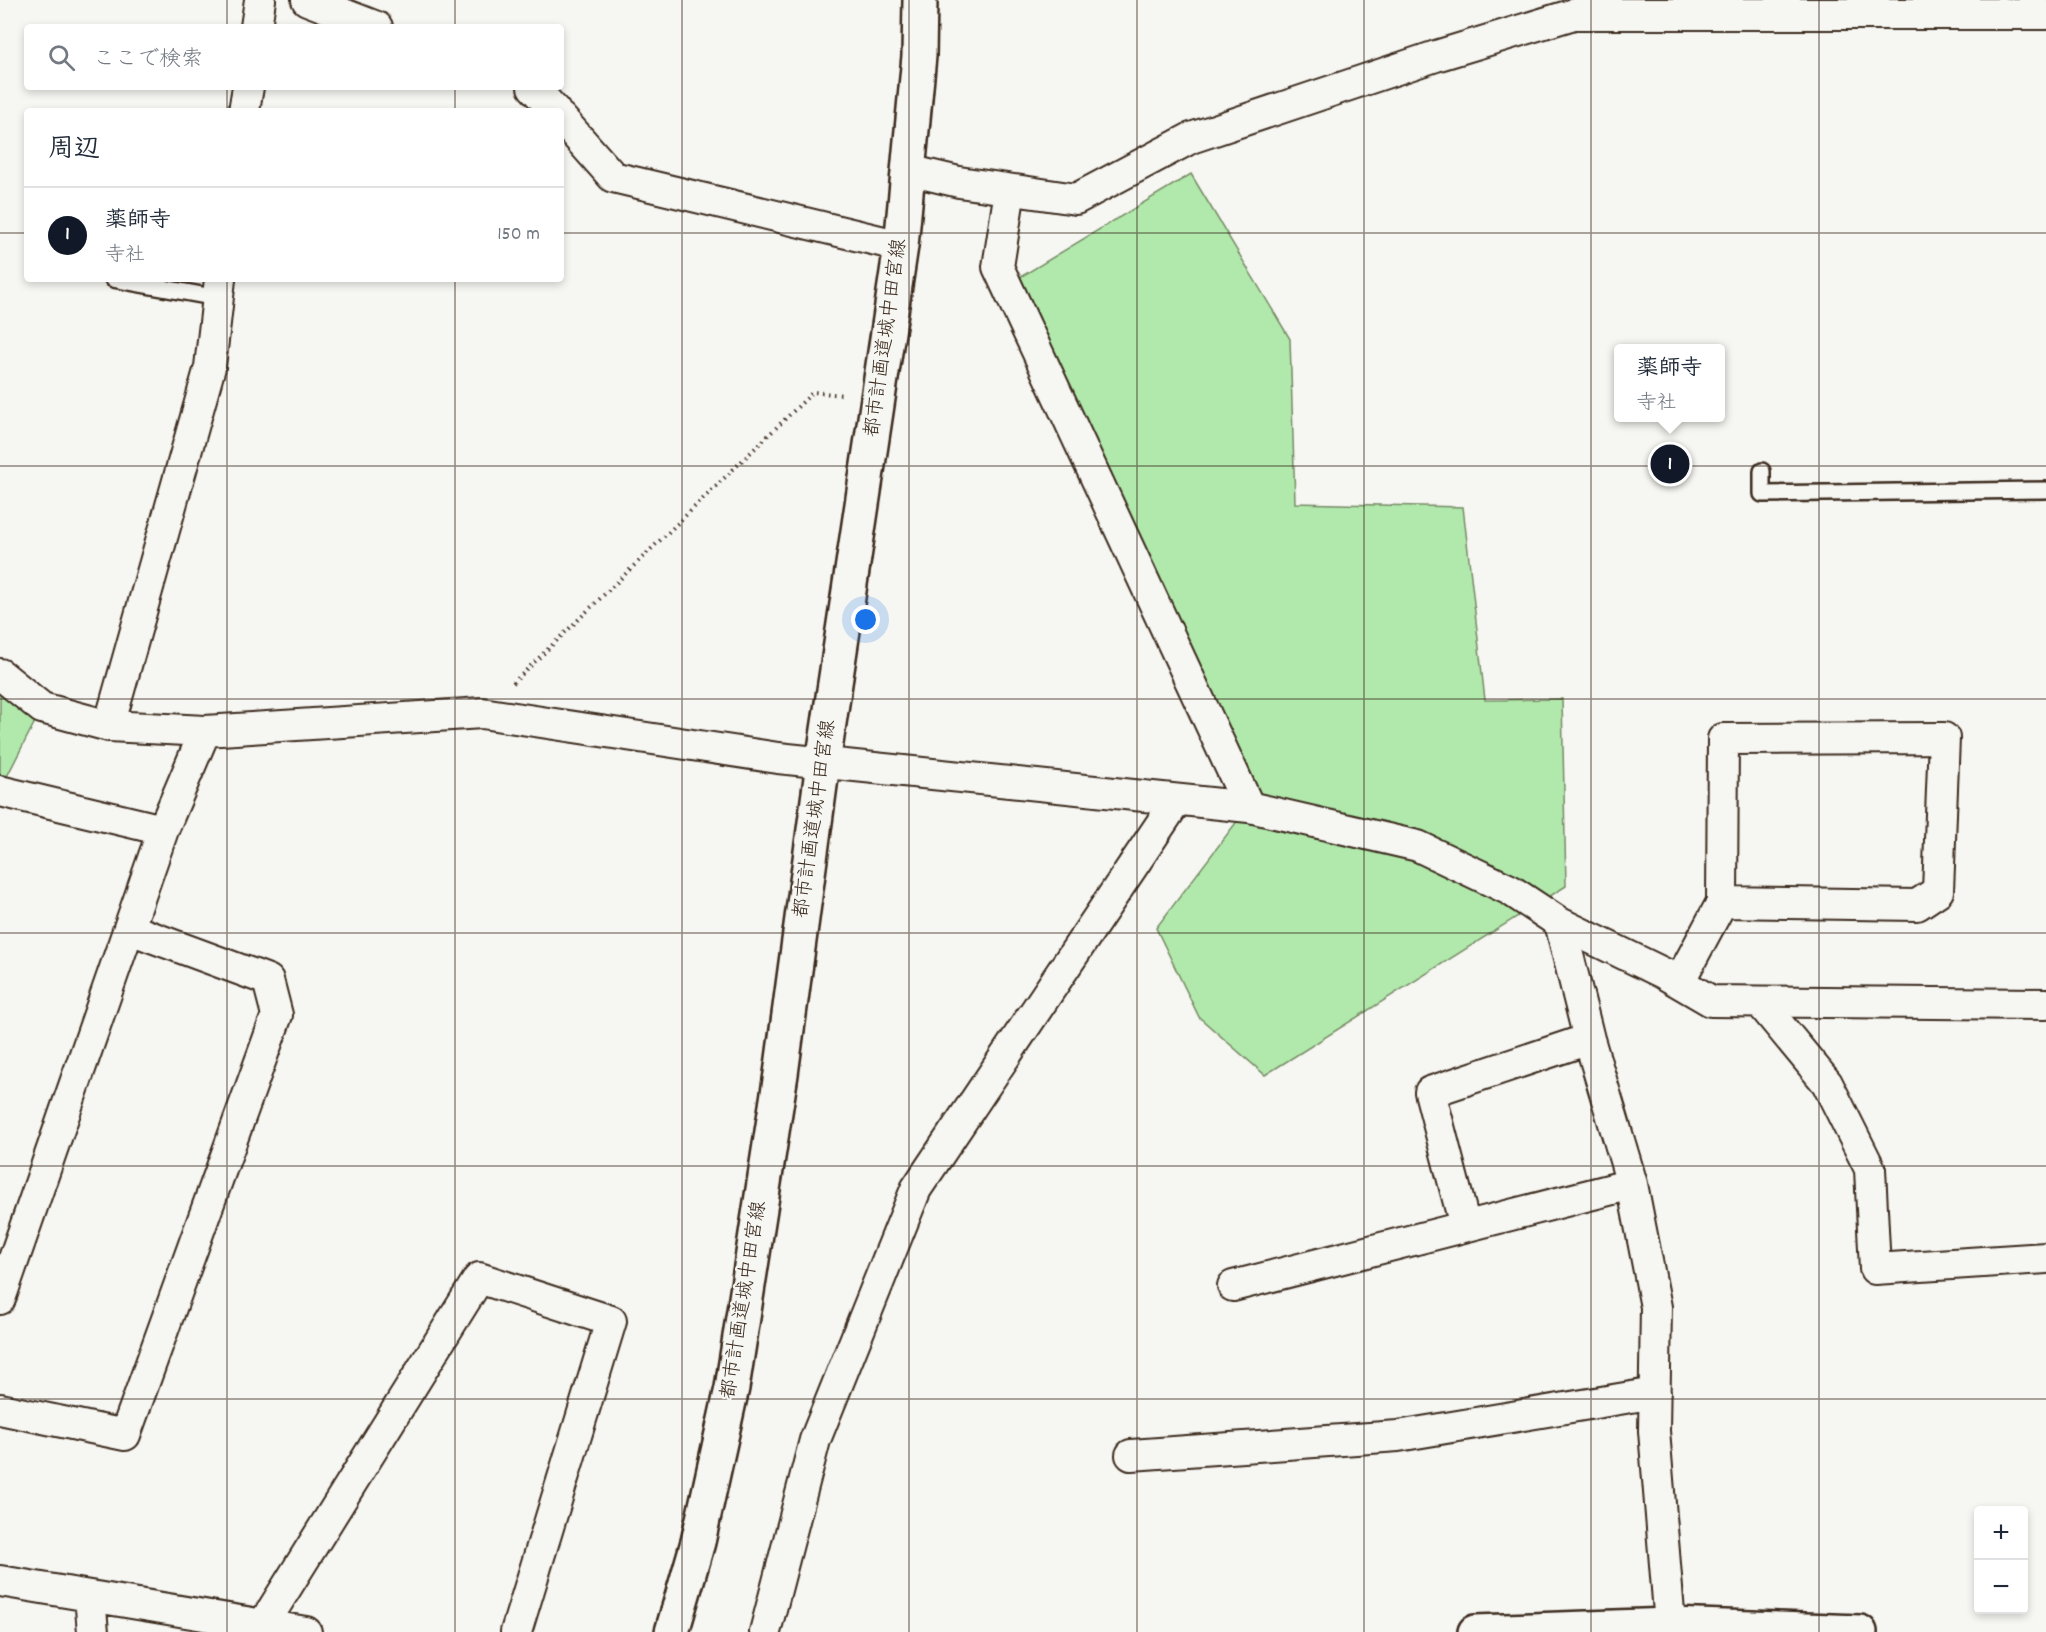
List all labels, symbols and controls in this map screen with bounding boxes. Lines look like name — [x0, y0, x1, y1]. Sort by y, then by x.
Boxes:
search box — [24, 24, 564, 90]
icon: search — [45, 41, 78, 74]
text: ここで検索 — [93, 45, 203, 76]
text: 周辺 — [48, 132, 100, 169]
text: 薬師寺 — [105, 206, 171, 237]
text: 1 — [65, 221, 70, 249]
text: 150 m — [497, 221, 540, 249]
street label: 都市計画道城中田宮線 — [859, 237, 915, 439]
text: 寺社 — [105, 242, 145, 270]
popup — [1614, 344, 1725, 422]
text: 薬師寺 — [1636, 354, 1703, 385]
text: 寺社 — [1636, 390, 1676, 418]
pin: 1 — [1650, 442, 1690, 486]
your location — [851, 605, 880, 634]
street label: 都市計画道城中田宮線 — [788, 718, 844, 920]
street label: 都市計画道城中田宮線 — [716, 1199, 774, 1401]
map controls — [1974, 1506, 2028, 1614]
button: + — [1974, 1506, 2028, 1560]
button: − — [1974, 1560, 2028, 1614]

